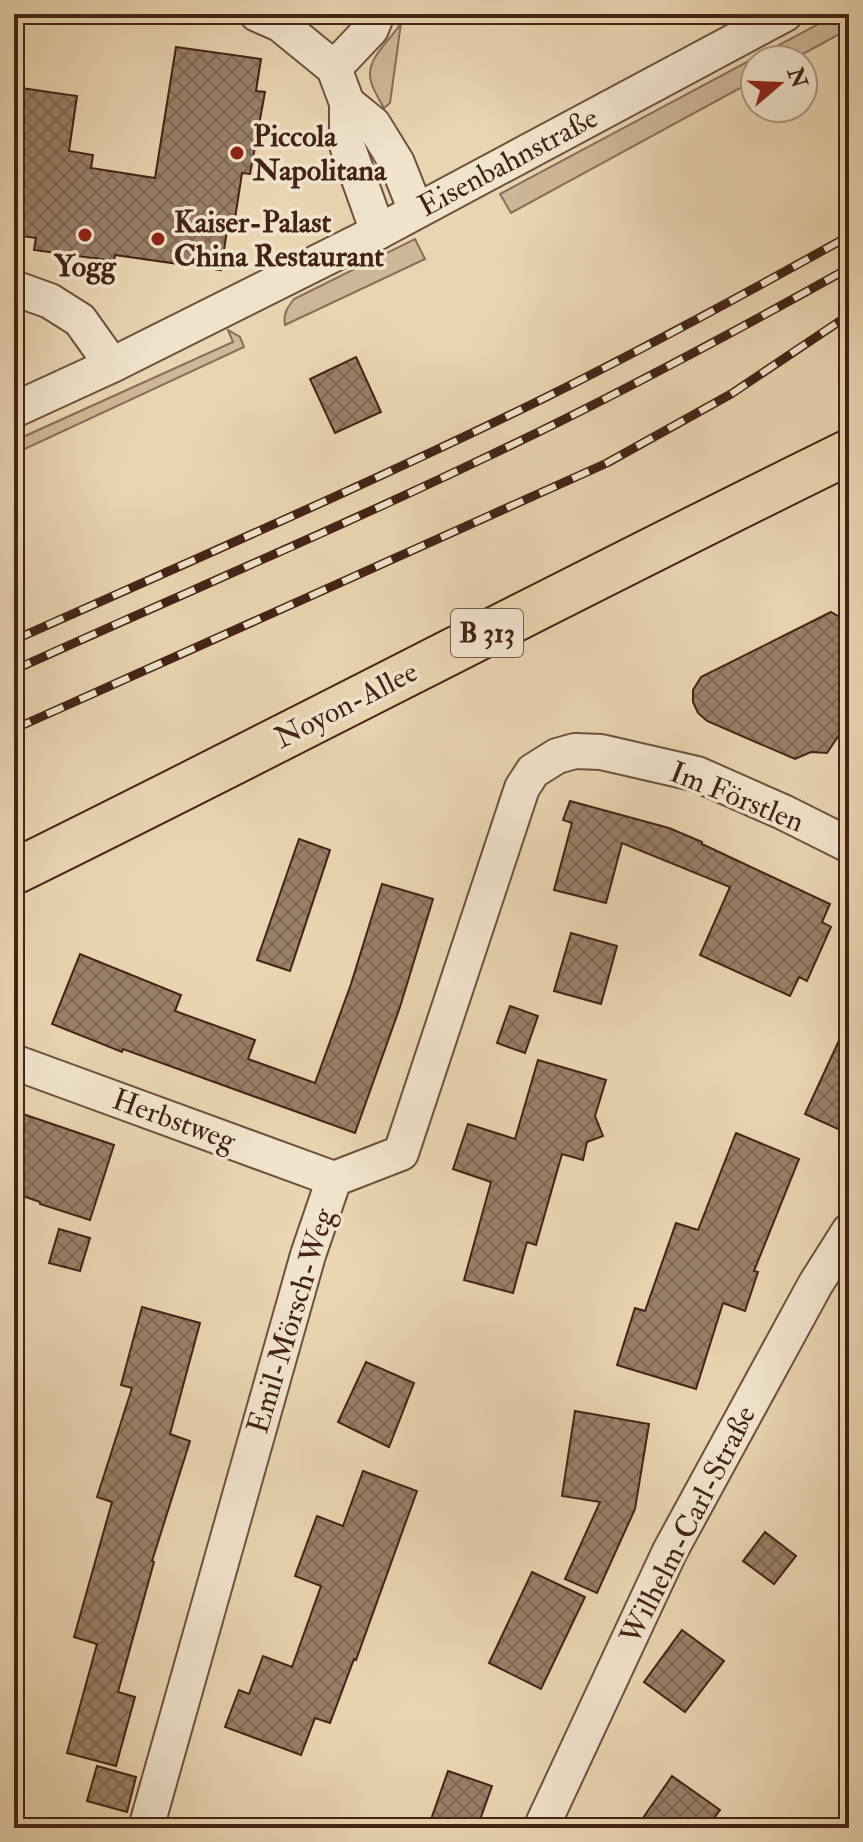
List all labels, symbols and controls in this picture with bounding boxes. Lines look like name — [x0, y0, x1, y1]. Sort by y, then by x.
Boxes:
north arrow — [739, 44, 819, 124]
text: N — [780, 63, 814, 92]
street label: Eisenbahnstraße — [412, 99, 604, 225]
place label: Piccola Napolitana — [252, 118, 388, 189]
marker: Piccola Napolitana — [228, 144, 246, 162]
place label: Kaiser-Palast China Restaurant — [174, 204, 384, 275]
marker: Yogg — [76, 226, 94, 244]
marker: Kaiser-Palast China Restaurant — [149, 230, 167, 248]
place label: Yogg — [53, 248, 117, 285]
road number: B 313 — [451, 609, 523, 657]
street label: Noyon-Allee — [268, 653, 424, 757]
street label: Im Förstlen — [665, 753, 809, 841]
street label: Herbstweg — [107, 1081, 242, 1160]
street label: Emil-Mörsch-Weg — [239, 1203, 343, 1438]
street label: Wilhelm-Carl-Straße — [612, 1400, 764, 1651]

